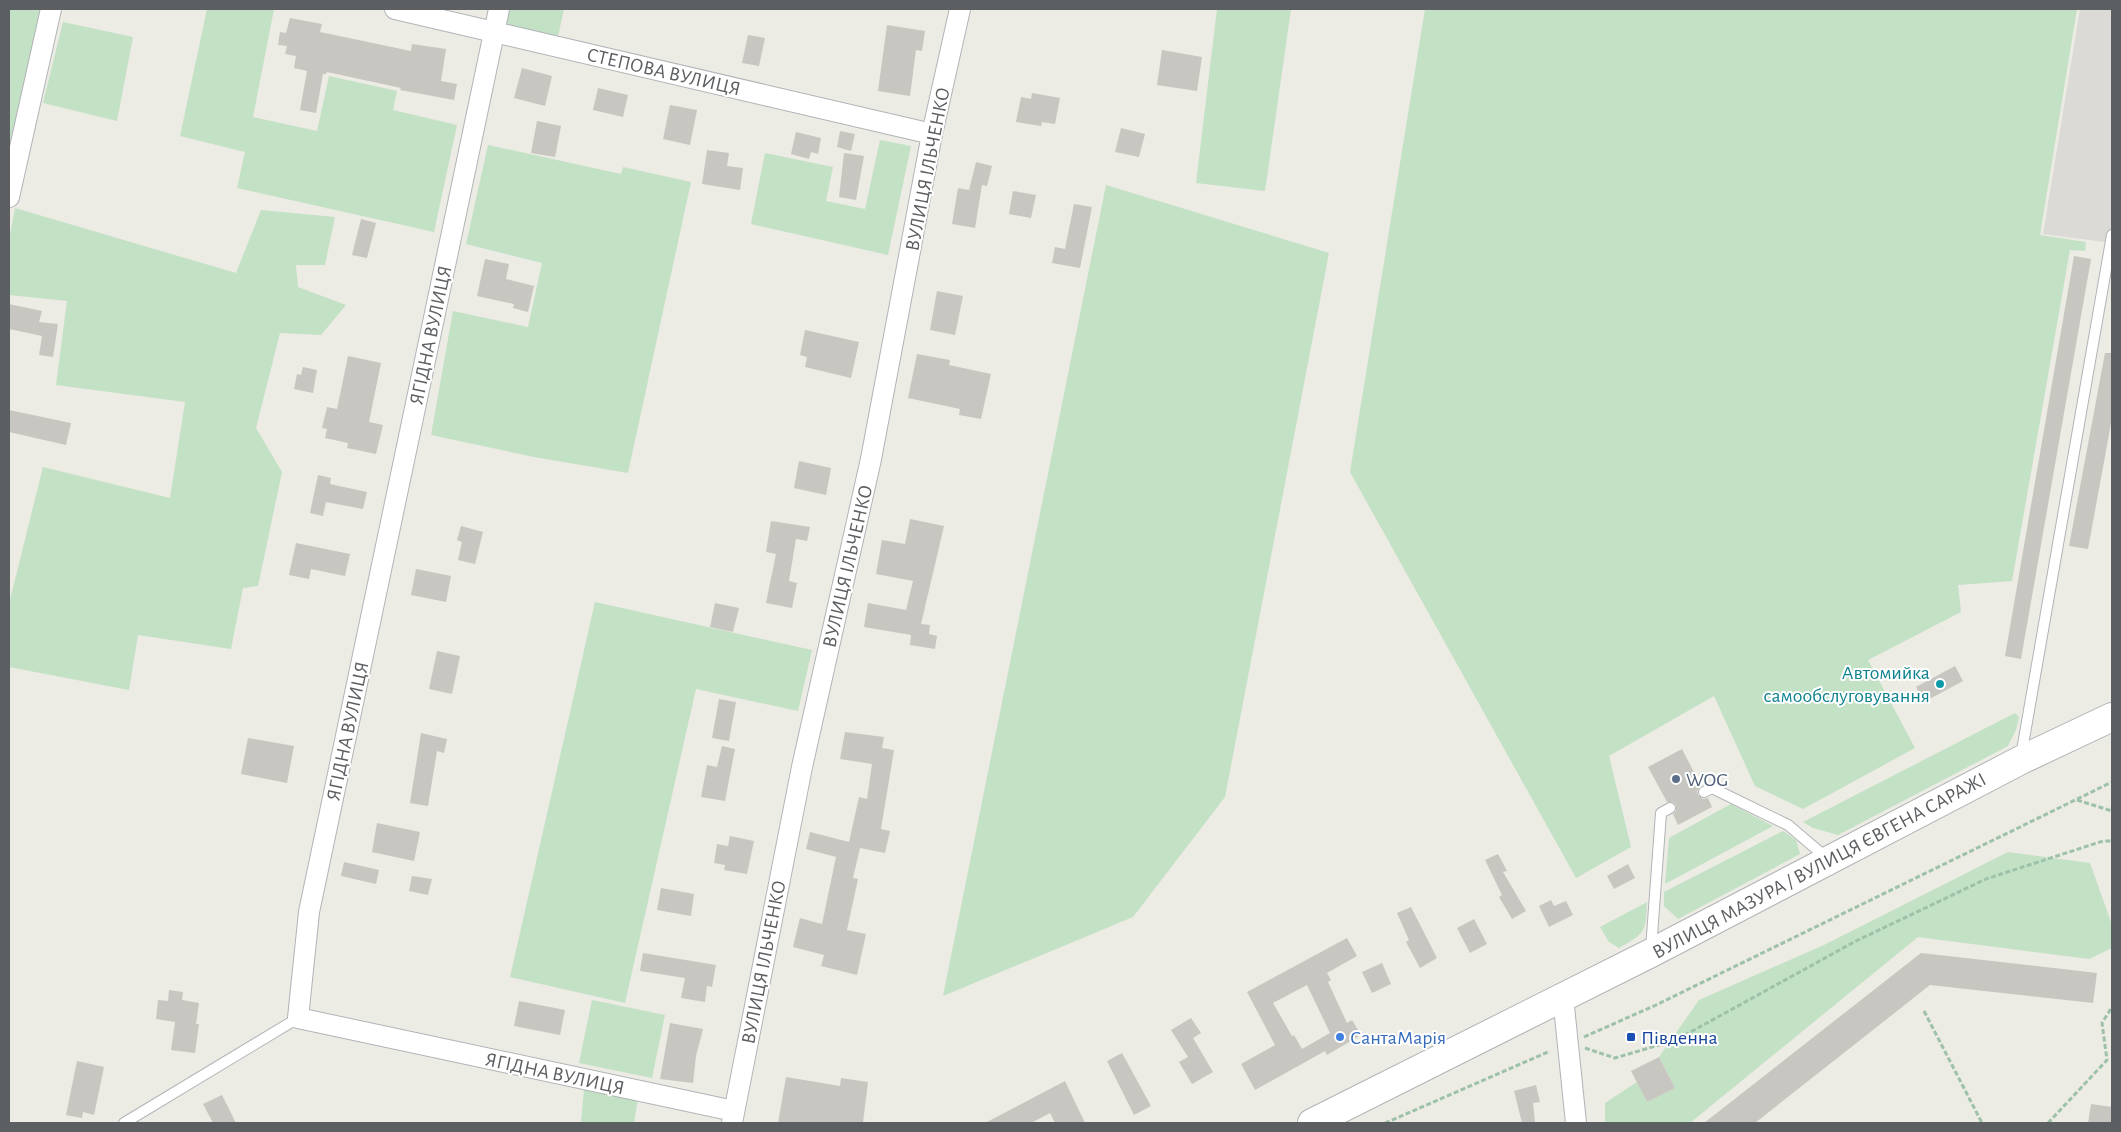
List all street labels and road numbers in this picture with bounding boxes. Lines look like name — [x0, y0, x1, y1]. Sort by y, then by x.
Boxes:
street label: СТЕПОВА ВУЛИЦЯ — [585, 45, 743, 99]
street label: ВУЛИЦЯ ІЛЬЧЕНКО — [902, 86, 954, 253]
street label: ЯГІДНА ВУЛИЦЯ — [406, 264, 456, 407]
street label: ВУЛИЦЯ ІЛЬЧЕНКО — [820, 483, 876, 650]
street label: ЯГІДНА ВУЛИЦЯ — [323, 660, 373, 803]
street label: ВУЛИЦЯ МАЗУРА / ВУЛИЦЯ ЄВГЕНА САРАЖІ — [1649, 769, 1990, 963]
street label: ВУЛИЦЯ ІЛЬЧЕНКО — [738, 879, 790, 1046]
street label: ЯГІДНА ВУЛИЦЯ — [483, 1049, 626, 1099]

